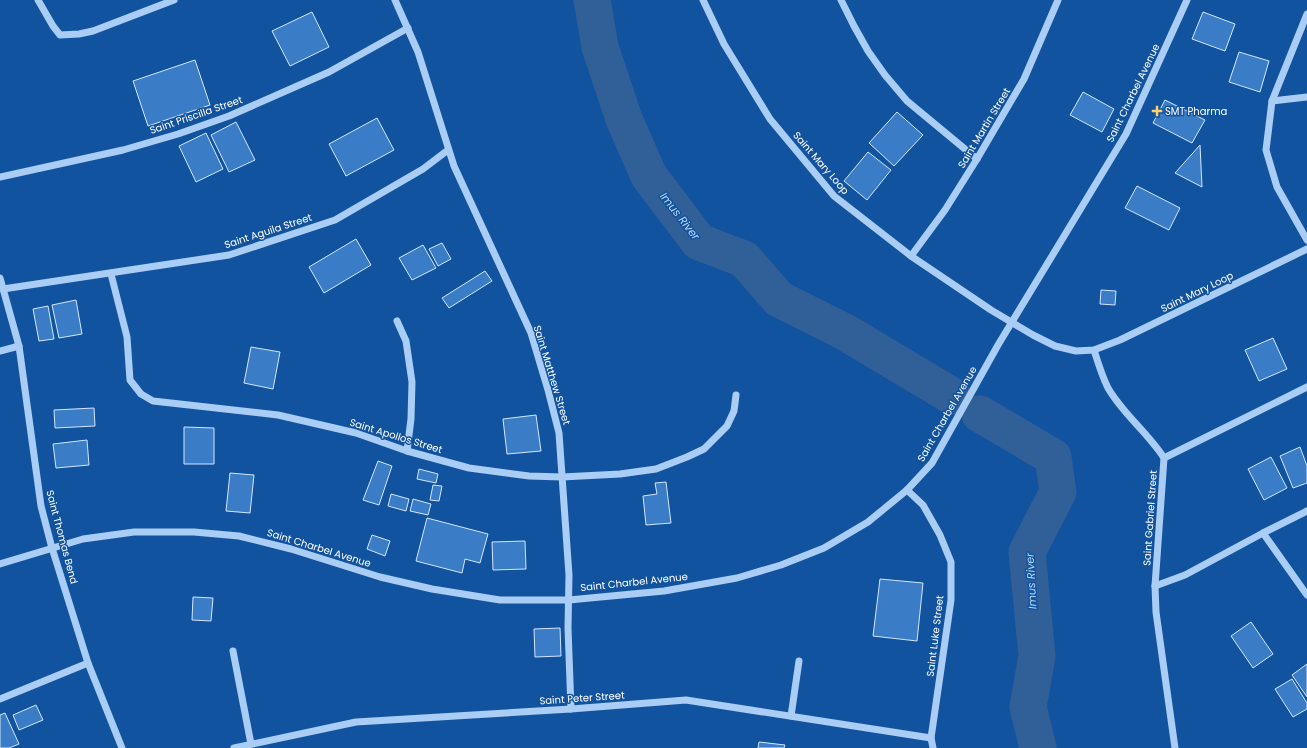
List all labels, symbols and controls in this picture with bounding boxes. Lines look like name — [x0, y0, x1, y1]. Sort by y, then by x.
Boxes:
street label: Saint Charbel Avenue — [1103, 41, 1163, 145]
street label: Saint Martin Street — [954, 85, 1014, 171]
street label: Saint Priscilla Street — [148, 92, 245, 138]
place label: SMT Pharma — [1165, 104, 1227, 119]
marker: SMT Pharma — [1152, 106, 1162, 116]
street label: Saint Mary Loop — [789, 128, 853, 198]
water label: Imus River — [656, 189, 704, 244]
street label: Saint Aguila Street — [222, 210, 314, 252]
street label: Saint Mary Loop — [1158, 268, 1236, 316]
street label: Saint Matthew Street — [530, 323, 574, 427]
street label: Saint Charbel Avenue — [913, 363, 981, 465]
street label: Saint Apollos Street — [348, 415, 445, 457]
street label: Saint Gabriel Street — [1139, 469, 1161, 566]
street label: Saint Thomas Bend — [42, 488, 82, 586]
street label: Saint Charbel Avenue — [265, 525, 373, 571]
water label: Imus River — [1021, 551, 1040, 610]
street label: Saint Charbel Avenue — [579, 569, 689, 595]
street label: Saint Luke Street — [923, 594, 947, 678]
street label: Saint Peter Street — [539, 688, 625, 708]

